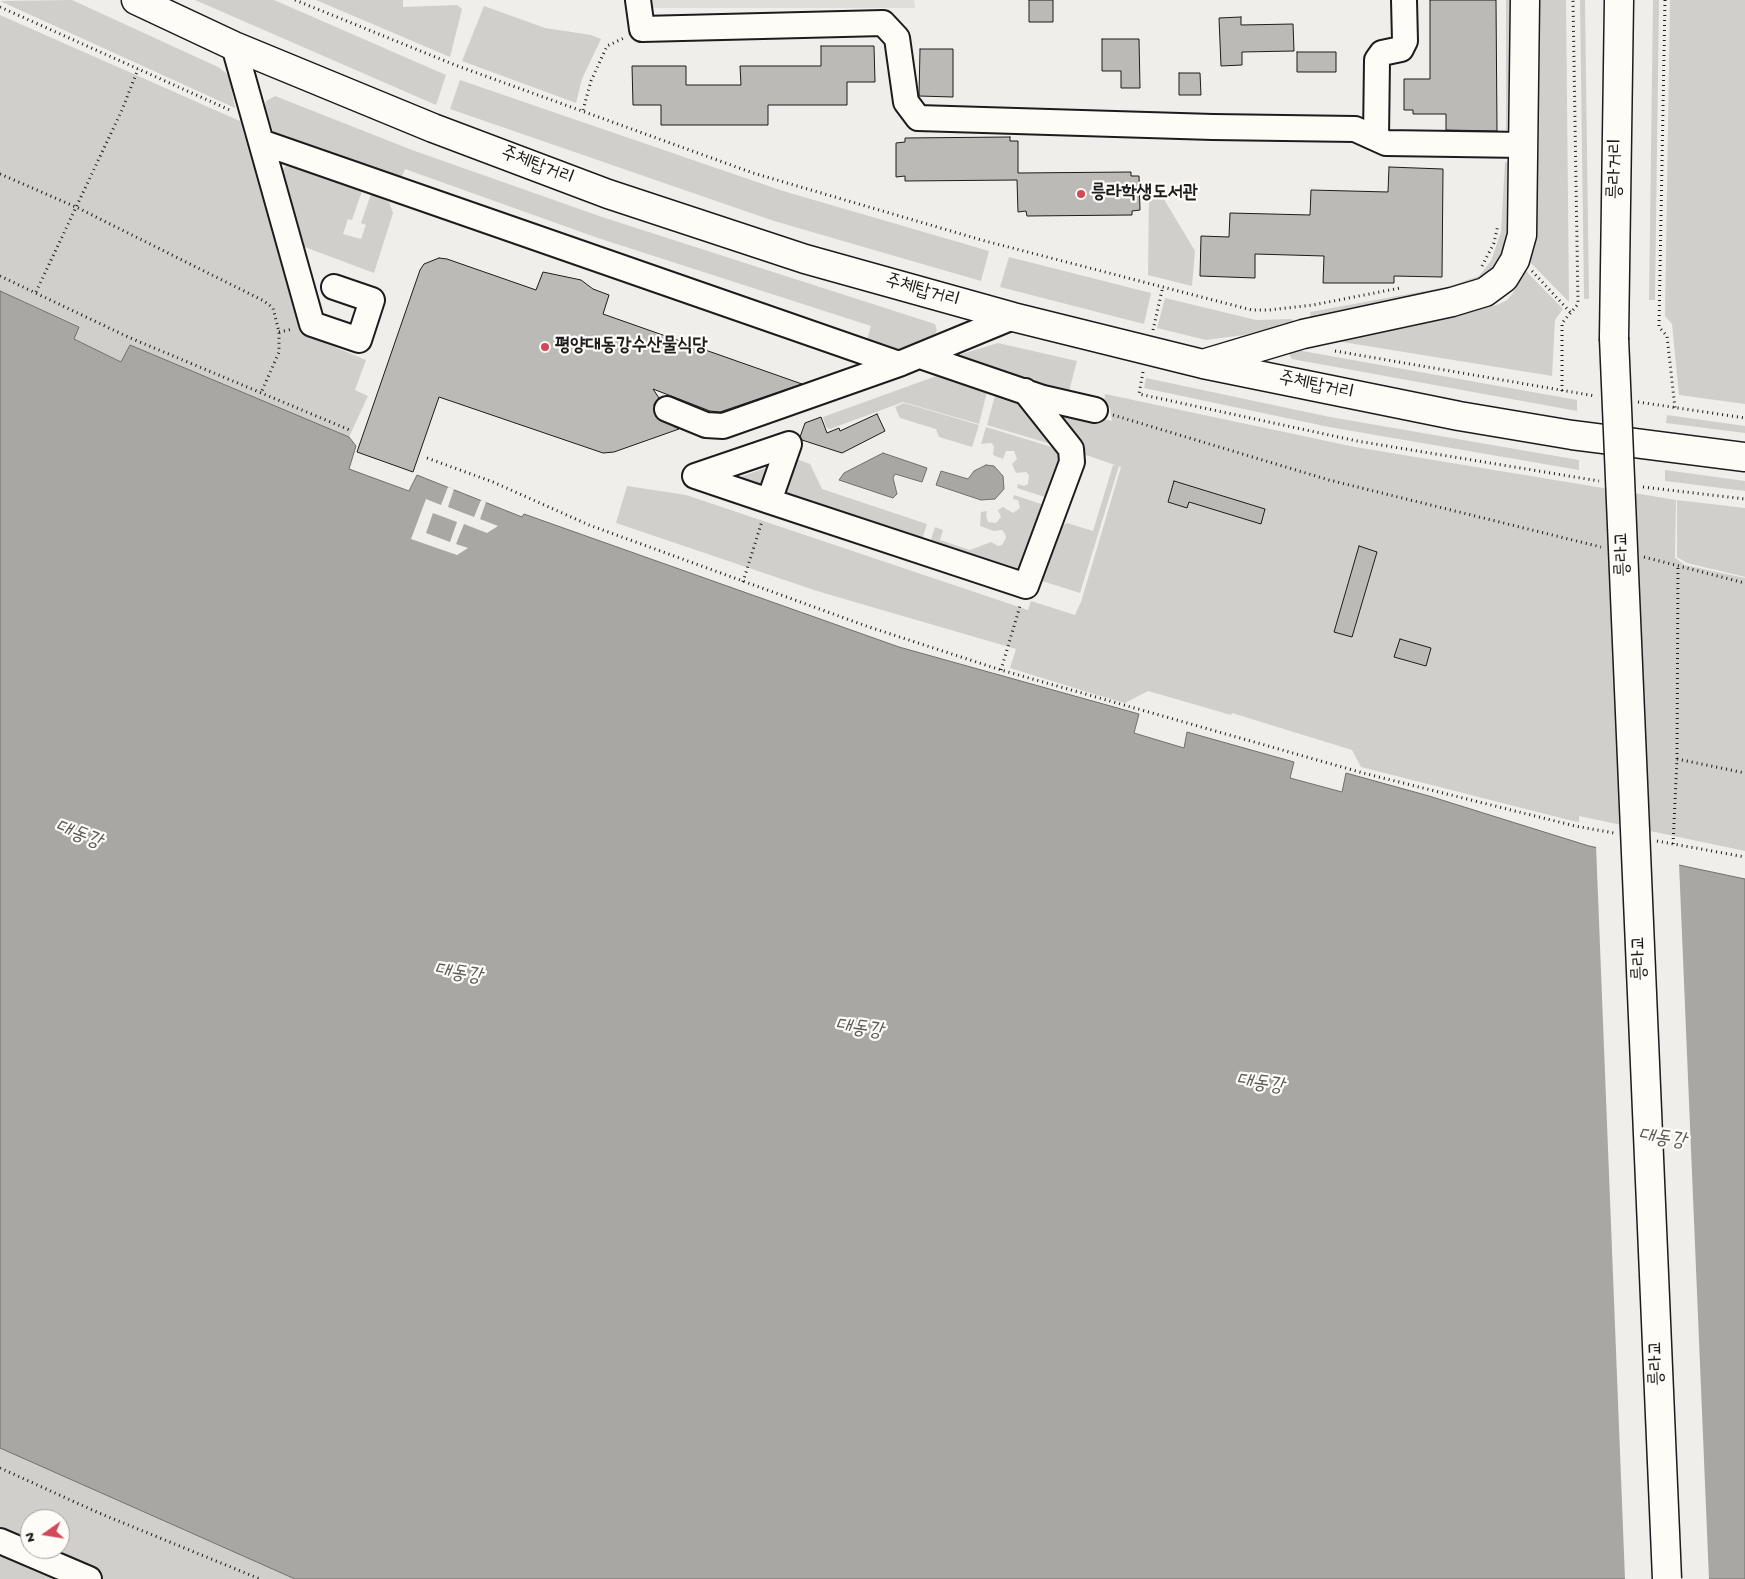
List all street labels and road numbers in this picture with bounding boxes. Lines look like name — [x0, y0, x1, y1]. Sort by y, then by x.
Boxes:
street label: 릉라거리 — [1605, 138, 1629, 200]
street label: 주체탑거리 — [497, 143, 577, 191]
street label: 주체탑거리 — [882, 271, 962, 313]
street label: 주체탑거리 — [1276, 368, 1356, 406]
street label: 릉라교 — [1612, 531, 1636, 577]
street label: 릉라교 — [1629, 935, 1653, 981]
street label: 릉라교 — [1646, 1340, 1670, 1386]

